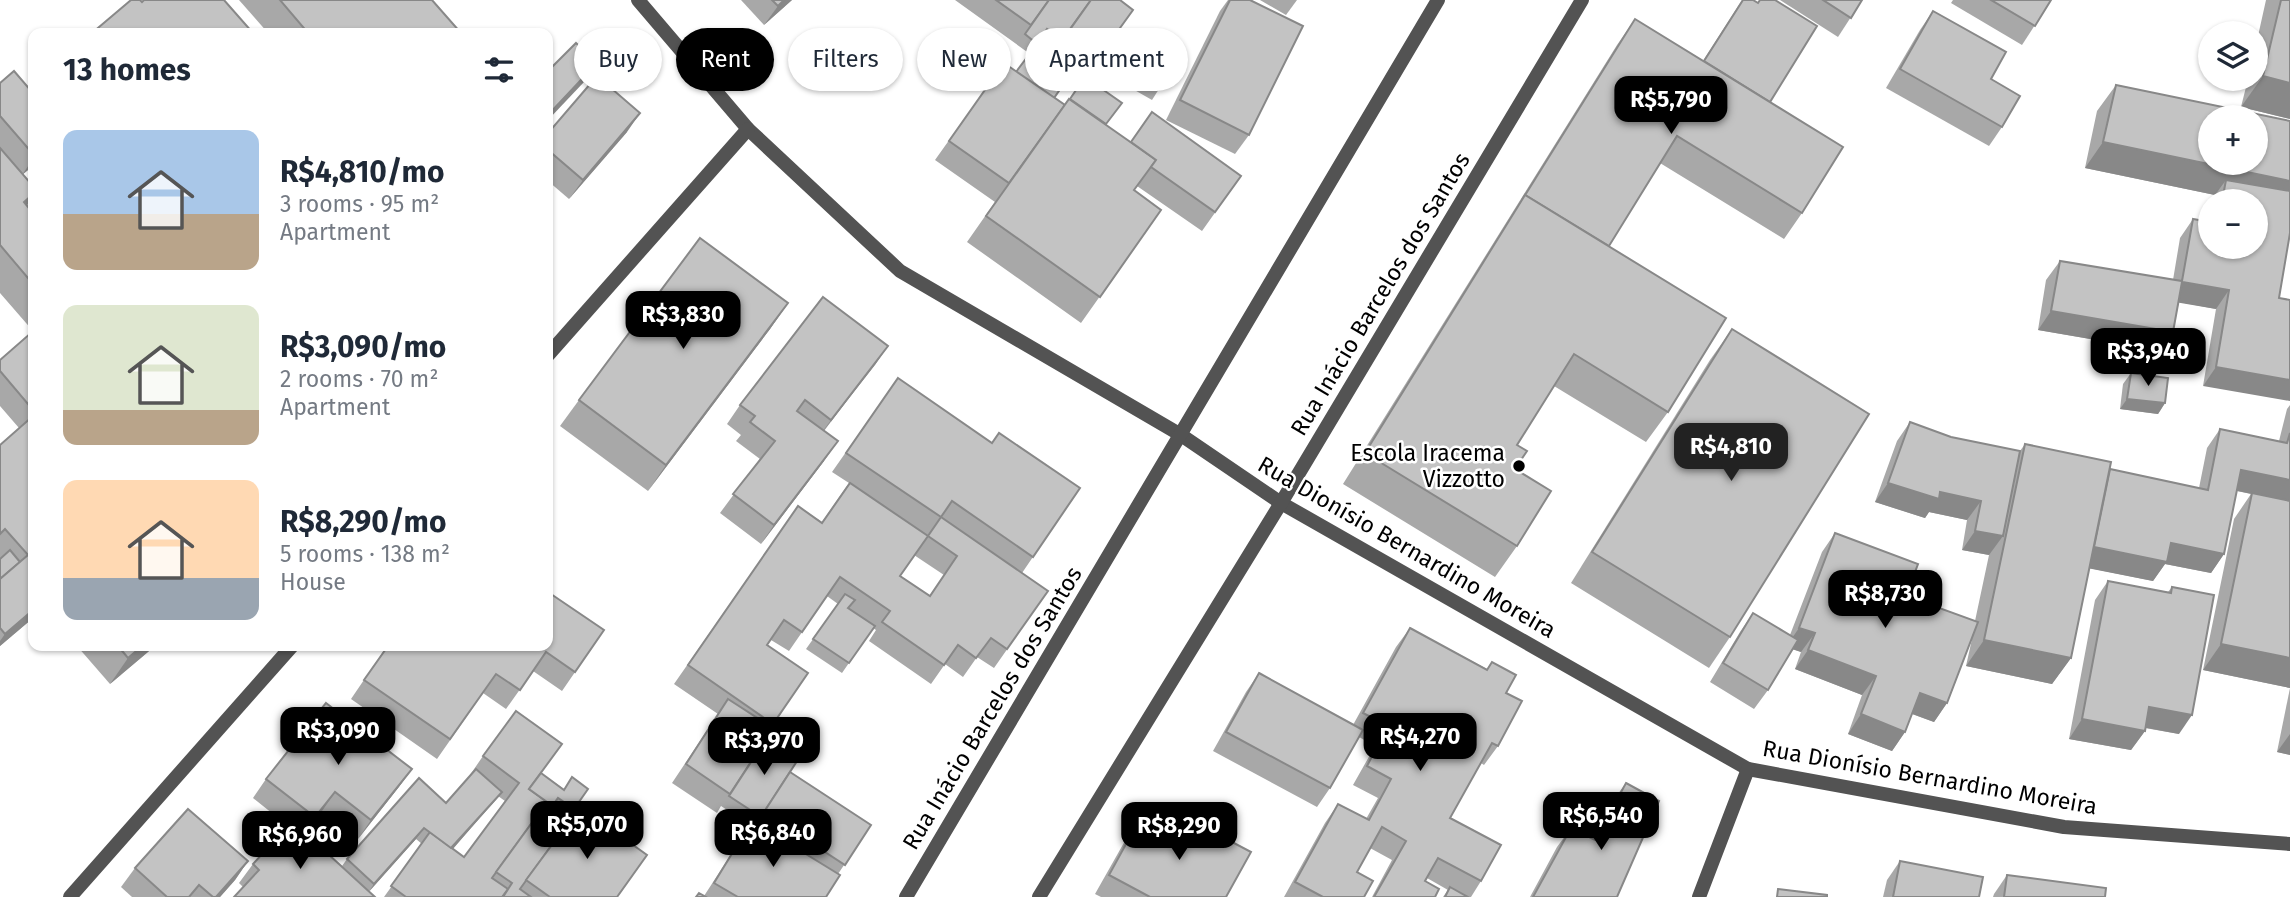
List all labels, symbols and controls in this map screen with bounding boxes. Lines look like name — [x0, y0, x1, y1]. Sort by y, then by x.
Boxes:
map controls — [2198, 21, 2268, 259]
button: layers — [2198, 21, 2268, 91]
chip: Buy — [574, 28, 662, 91]
chip: Rent — [676, 28, 774, 91]
chip: Filters — [788, 28, 903, 91]
chip: New — [917, 28, 1011, 91]
chip: Apartment — [1025, 28, 1188, 91]
icon: filters — [480, 51, 518, 89]
text: 13 homes — [63, 52, 191, 88]
pin: R$5,790 — [1606, 76, 1736, 136]
text: R$5,790 — [1630, 85, 1712, 113]
button: + — [2198, 105, 2268, 175]
street label: Rua Inácio Barcelos dos Santos — [1284, 147, 1476, 441]
text: R$4,810/mo — [280, 154, 444, 190]
icon: home — [119, 158, 203, 242]
button: − — [2198, 189, 2268, 259]
text: 3 rooms · 95 m² — [280, 190, 439, 218]
text: Apartment — [280, 218, 390, 246]
pin: R$3,830 — [618, 292, 748, 351]
text: R$3,830 — [642, 300, 724, 328]
pin: R$3,940 — [2083, 328, 2213, 388]
text: R$3,090/mo — [280, 329, 446, 365]
icon: home — [119, 333, 203, 417]
text: R$3,940 — [2107, 337, 2189, 365]
text: 2 rooms · 70 m² — [280, 365, 438, 393]
text: Apartment — [280, 393, 390, 421]
pin: R$4,810 — [1666, 424, 1796, 483]
text: R$4,810 — [1690, 432, 1772, 460]
place label: Escola Iracema Vizzotto — [1350, 439, 1505, 493]
street label: Rua Dionísio Bernardino Moreira — [1253, 450, 1561, 644]
marker: Escola Iracema Vizzotto — [1511, 458, 1527, 474]
text: R$8,290/mo — [280, 504, 446, 540]
icon: home — [119, 508, 203, 592]
text: 5 rooms · 138 m² — [280, 540, 450, 568]
street label: Rua Inácio Barcelos dos Santos — [896, 561, 1088, 855]
text: House — [280, 568, 346, 596]
pin: R$8,730 — [1820, 570, 1950, 630]
text: R$8,730 — [1844, 579, 1926, 607]
pin: R$3,090 — [273, 708, 403, 767]
pin: R$4,270 — [1355, 714, 1485, 773]
text: R$3,090 — [296, 716, 380, 744]
pin: R$3,970 — [699, 718, 829, 777]
text: R$4,270 — [1380, 722, 1460, 750]
text: R$3,970 — [724, 726, 804, 754]
street label: Rua Dionísio Bernardino Moreira — [1760, 734, 2100, 820]
pin: R$6,540 — [1536, 792, 1666, 852]
text: R$6,540 — [1559, 801, 1643, 829]
pin: R$5,070 — [522, 802, 652, 861]
pin: R$8,290 — [1114, 802, 1244, 862]
text: R$5,070 — [546, 810, 628, 838]
pin: R$6,840 — [708, 810, 838, 869]
text: R$8,290 — [1137, 811, 1221, 839]
pin: R$6,960 — [235, 812, 365, 871]
text: R$6,840 — [731, 818, 815, 846]
text: R$6,960 — [258, 820, 342, 848]

